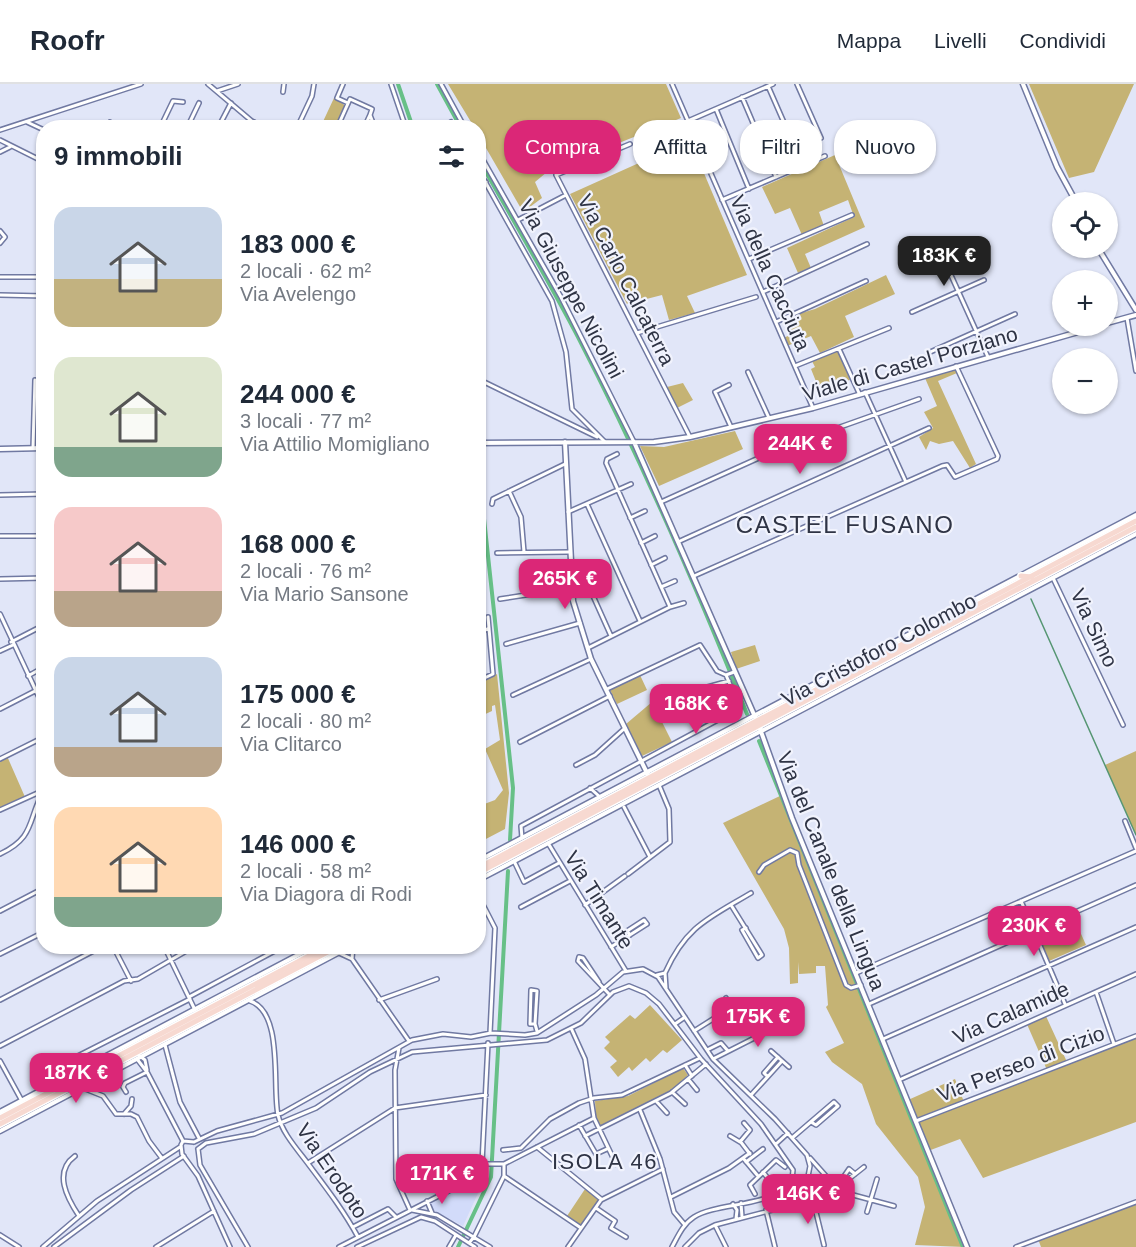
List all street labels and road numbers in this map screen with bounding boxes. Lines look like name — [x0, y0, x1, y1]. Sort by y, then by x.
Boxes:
street label: Via Carlo Calcaterra — [573, 190, 680, 369]
street label: Via della Cacciuta — [726, 192, 815, 354]
street label: Via Giuseppe Nicolini — [515, 195, 628, 382]
street label: Viale di Castel Porziano — [800, 322, 1020, 405]
street label: Via Simo — [1066, 585, 1123, 671]
street label: Via Cristoforo Colombo — [778, 589, 980, 711]
street label: Via del Canale della Lingua — [773, 748, 890, 994]
street label: Via Timante — [560, 847, 638, 953]
street label: Via Calamide — [949, 977, 1072, 1048]
street label: Via Perseo di Cizio — [934, 1021, 1108, 1106]
street label: Via Erodoto — [292, 1119, 373, 1222]

